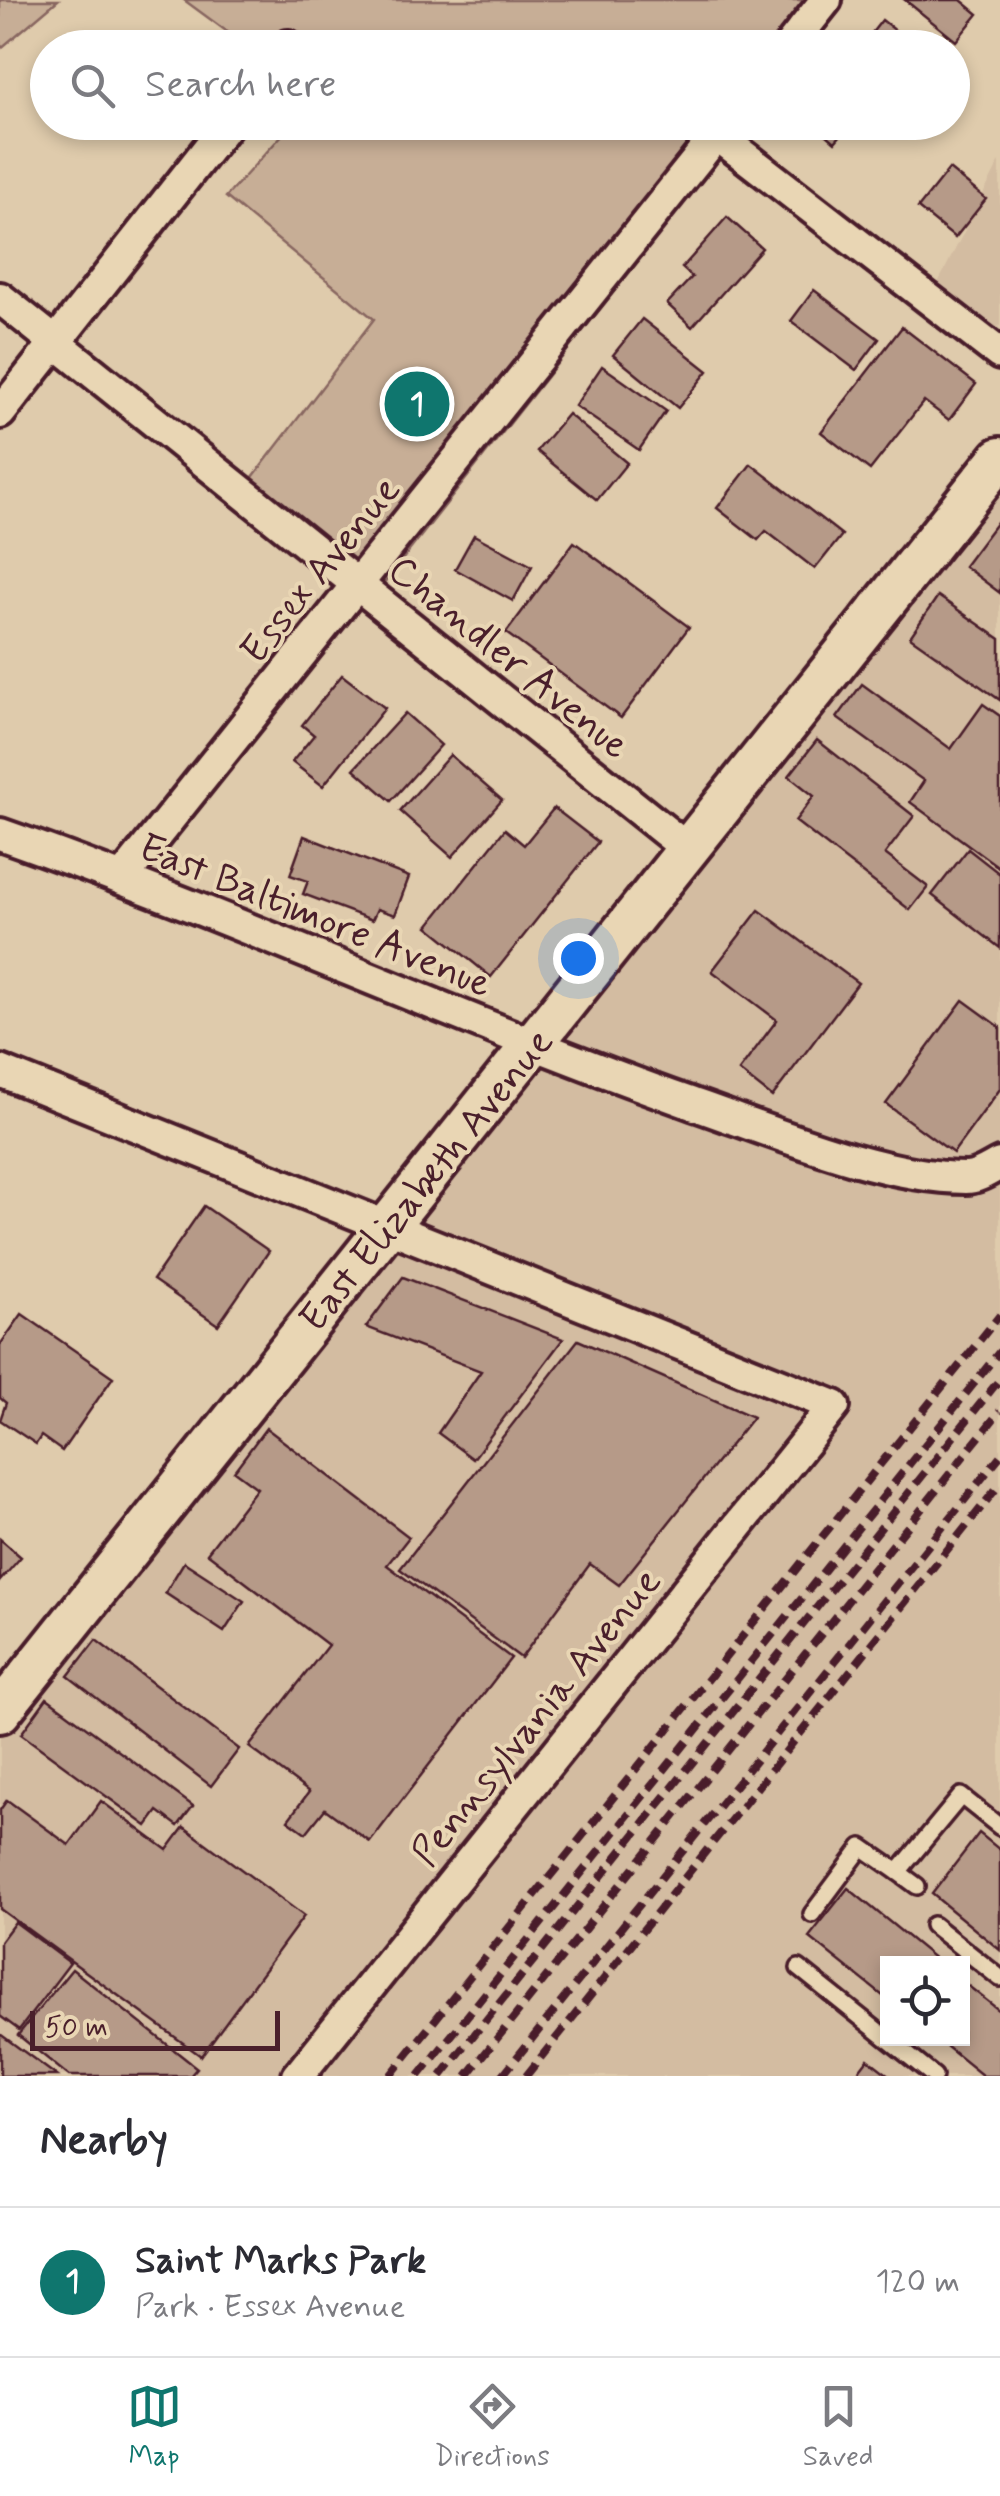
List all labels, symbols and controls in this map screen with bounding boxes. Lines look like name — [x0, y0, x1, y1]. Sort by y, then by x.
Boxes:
search box — [30, 30, 970, 140]
icon: search — [65, 58, 120, 113]
text: Search here — [145, 61, 336, 110]
pin: 1 — [384, 366, 450, 442]
street label: Essex Avenue — [230, 466, 413, 676]
street label: Chandler Avenue — [376, 545, 640, 772]
street label: East Baltimore Avenue — [131, 822, 499, 1011]
your location — [553, 933, 604, 984]
street label: East Elizabeth Avenue — [289, 1018, 566, 1344]
street label: Pennsylvania Avenue — [401, 1558, 674, 1878]
map controls — [880, 1956, 970, 2046]
button: locate — [880, 1956, 970, 2046]
scale bar — [30, 2006, 280, 2050]
text: 50 m — [45, 2010, 108, 2047]
text: Nearby — [40, 2114, 168, 2169]
text: Saint Marks Park — [135, 2237, 426, 2286]
text: 1 — [65, 2261, 80, 2303]
text: 120 m — [875, 2261, 960, 2303]
text: Park · Essex Avenue — [135, 2286, 405, 2328]
tab: Map — [127, 2379, 182, 2476]
tab: Directions — [435, 2379, 550, 2476]
tab: Saved — [803, 2379, 873, 2476]

